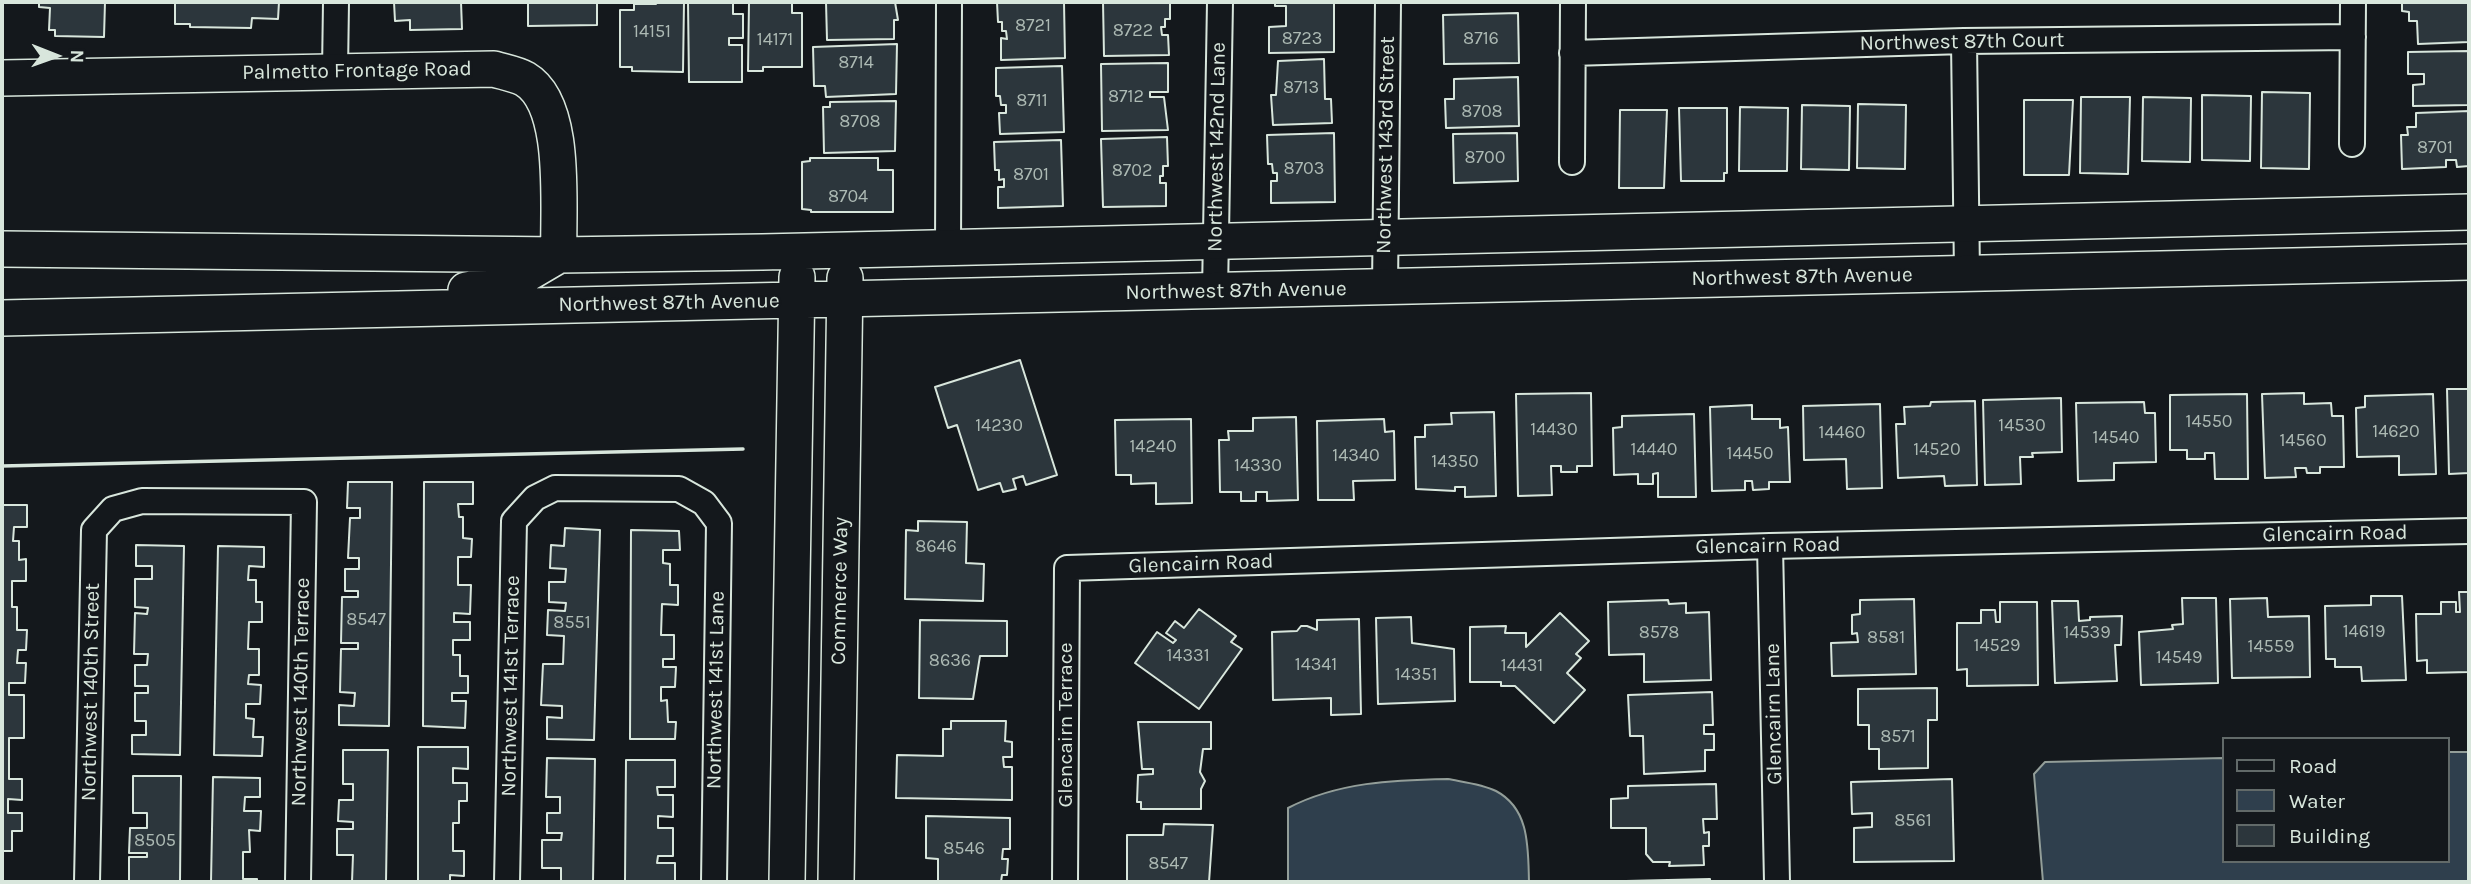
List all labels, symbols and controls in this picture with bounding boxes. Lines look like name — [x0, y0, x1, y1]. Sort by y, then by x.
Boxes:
house number: 8721 — [1015, 15, 1051, 37]
house number: 8722 — [1113, 20, 1153, 42]
north arrow — [21, 21, 91, 91]
house number: 14151 — [633, 21, 671, 43]
house number: 8723 — [1282, 28, 1322, 50]
house number: 8716 — [1463, 28, 1499, 50]
street label: Northwest 87th Court — [1859, 28, 2065, 56]
house number: 14171 — [757, 29, 793, 51]
street label: Northwest 143rd Street — [1372, 36, 1400, 254]
street label: Northwest 142nd Lane — [1203, 42, 1231, 252]
text: N — [66, 49, 88, 63]
house number: 8714 — [838, 52, 874, 74]
street label: Palmetto Frontage Road — [242, 56, 472, 86]
house number: 8713 — [1283, 77, 1319, 99]
house number: 8712 — [1108, 86, 1144, 108]
house number: 8711 — [1016, 90, 1048, 112]
house number: 8708 — [1461, 101, 1503, 123]
house number: 8708 — [839, 111, 881, 133]
house number: 8701 — [2417, 137, 2453, 159]
house number: 8700 — [1465, 147, 1505, 169]
house number: 8703 — [1284, 158, 1324, 180]
house number: 8702 — [1112, 160, 1152, 182]
house number: 8701 — [1013, 164, 1049, 186]
house number: 8704 — [828, 186, 868, 208]
street label: Northwest 87th Avenue — [1691, 262, 1913, 292]
street label: Northwest 87th Avenue — [1125, 276, 1347, 306]
street label: Northwest 87th Avenue — [558, 288, 780, 318]
house number: 14550 — [2185, 411, 2233, 433]
house number: 14230 — [975, 415, 1023, 437]
house number: 14530 — [1998, 415, 2046, 437]
house number: 14430 — [1530, 419, 1578, 441]
house number: 14620 — [2372, 421, 2420, 443]
house number: 14460 — [1818, 422, 1866, 444]
house number: 14540 — [2093, 427, 2139, 449]
house number: 14560 — [2279, 430, 2327, 452]
house number: 14240 — [1129, 436, 1177, 458]
house number: 14440 — [1631, 439, 1677, 461]
house number: 14520 — [1913, 439, 1961, 461]
house number: 14450 — [1727, 443, 1773, 465]
house number: 14340 — [1332, 445, 1380, 467]
house number: 14350 — [1431, 451, 1479, 473]
house number: 14330 — [1234, 455, 1282, 477]
street label: Commerce Way — [826, 517, 854, 665]
street label: Glencairn Road — [2262, 520, 2408, 548]
street label: Glencairn Road — [1695, 532, 1841, 560]
house number: 8646 — [915, 536, 957, 558]
street label: Glencairn Road — [1128, 549, 1274, 579]
street label: Northwest 141st Terrace — [496, 575, 526, 797]
street label: Northwest 140th Terrace — [286, 577, 316, 807]
street label: Northwest 140th Street — [76, 583, 106, 801]
street label: Northwest 141st Lane — [702, 591, 730, 789]
house number: 8547 — [346, 609, 386, 631]
house number: 8551 — [553, 612, 591, 634]
house number: 14619 — [2343, 621, 2385, 643]
house number: 8578 — [1639, 622, 1679, 644]
house number: 14539 — [2063, 622, 2111, 644]
house number: 8581 — [1867, 627, 1905, 649]
house number: 14529 — [1973, 635, 2021, 657]
house number: 14559 — [2248, 636, 2294, 658]
street label: Glencairn Terrace — [1053, 643, 1079, 807]
street label: Glencairn Lane — [1760, 643, 1788, 785]
house number: 14331 — [1166, 645, 1210, 667]
house number: 14549 — [2156, 647, 2202, 669]
house number: 8636 — [929, 650, 971, 672]
house number: 14341 — [1295, 654, 1337, 676]
house number: 14431 — [1501, 655, 1543, 677]
house number: 14351 — [1395, 664, 1437, 686]
house number: 8571 — [1880, 726, 1916, 748]
legend — [2222, 737, 2450, 863]
text: Road — [2289, 754, 2337, 778]
text: Water — [2289, 789, 2345, 813]
house number: 8561 — [1894, 810, 1932, 832]
text: Building — [2289, 824, 2370, 848]
house number: 8505 — [134, 830, 176, 852]
house number: 8546 — [943, 838, 985, 860]
house number: 8547 — [1148, 853, 1188, 875]

